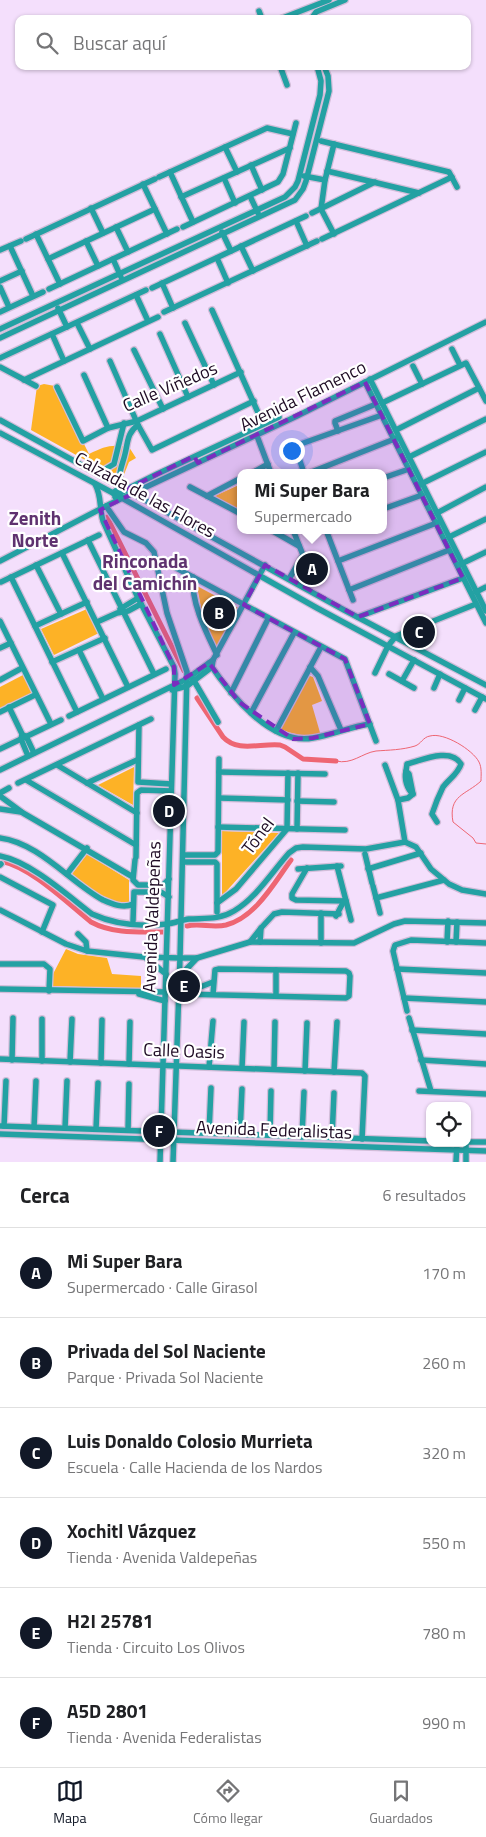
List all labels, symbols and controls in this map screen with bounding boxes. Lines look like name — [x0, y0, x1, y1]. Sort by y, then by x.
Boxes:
search box — [15, 15, 471, 70]
text: Buscar aquí — [73, 28, 166, 57]
icon: search — [33, 29, 61, 57]
street label: Avenida Flamenco — [235, 353, 371, 438]
street label: Calle Viñedos — [118, 354, 221, 419]
your location — [279, 438, 305, 464]
street label: Calzada de las Flores — [70, 445, 221, 545]
popup — [237, 469, 387, 534]
text: Mi Super Bara — [254, 475, 370, 504]
district label: Zenith Norte — [9, 503, 61, 554]
text: Supermercado — [254, 504, 352, 528]
district label: Rinconada del Camichín — [93, 546, 197, 597]
pin: A — [296, 550, 328, 588]
pin: B — [203, 594, 235, 632]
pin: C — [403, 613, 435, 651]
pin: D — [153, 792, 185, 830]
street label: Tónel — [235, 812, 280, 860]
street label: Avenida Valdepeñas — [135, 841, 168, 993]
pin: E — [168, 967, 200, 1005]
street label: Calle Oasis — [143, 1036, 225, 1065]
map controls — [426, 1102, 471, 1147]
button: locate — [426, 1102, 471, 1147]
pin: F — [143, 1112, 175, 1150]
street label: Avenida Federalistas — [195, 1113, 353, 1146]
text: Cerca — [20, 1179, 70, 1211]
text: 6 resultados — [382, 1183, 466, 1207]
text: Mi Super Bara — [67, 1246, 183, 1275]
text: A — [31, 1261, 41, 1285]
text: 170 m — [422, 1261, 466, 1285]
text: Supermercado · Calle Girasol — [67, 1275, 258, 1299]
text: Privada del Sol Naciente — [67, 1336, 266, 1365]
text: B — [31, 1351, 41, 1375]
text: 260 m — [422, 1351, 466, 1375]
text: Parque · Privada Sol Naciente — [67, 1365, 263, 1389]
text: Luis Donaldo Colosio Murrieta — [67, 1426, 313, 1455]
text: C — [32, 1441, 40, 1465]
text: 320 m — [422, 1441, 466, 1465]
text: Escuela · Calle Hacienda de los Nardos — [67, 1455, 322, 1479]
text: Xochitl Vázquez — [67, 1516, 196, 1545]
text: D — [31, 1531, 41, 1555]
text: 550 m — [422, 1531, 466, 1555]
text: Tienda · Avenida Valdepeñas — [67, 1545, 257, 1569]
text: H2I 25781 — [67, 1606, 153, 1635]
text: E — [32, 1621, 40, 1645]
text: 780 m — [422, 1621, 466, 1645]
text: Tienda · Circuito Los Olivos — [67, 1635, 245, 1659]
text: A5D 2801 — [67, 1696, 148, 1725]
text: F — [32, 1711, 40, 1735]
text: 990 m — [422, 1711, 466, 1735]
text: Tienda · Avenida Federalistas — [67, 1725, 262, 1749]
tab: Mapa — [53, 1777, 86, 1828]
tab: Cómo llegar — [193, 1777, 263, 1828]
tab: Guardados — [369, 1777, 433, 1828]

